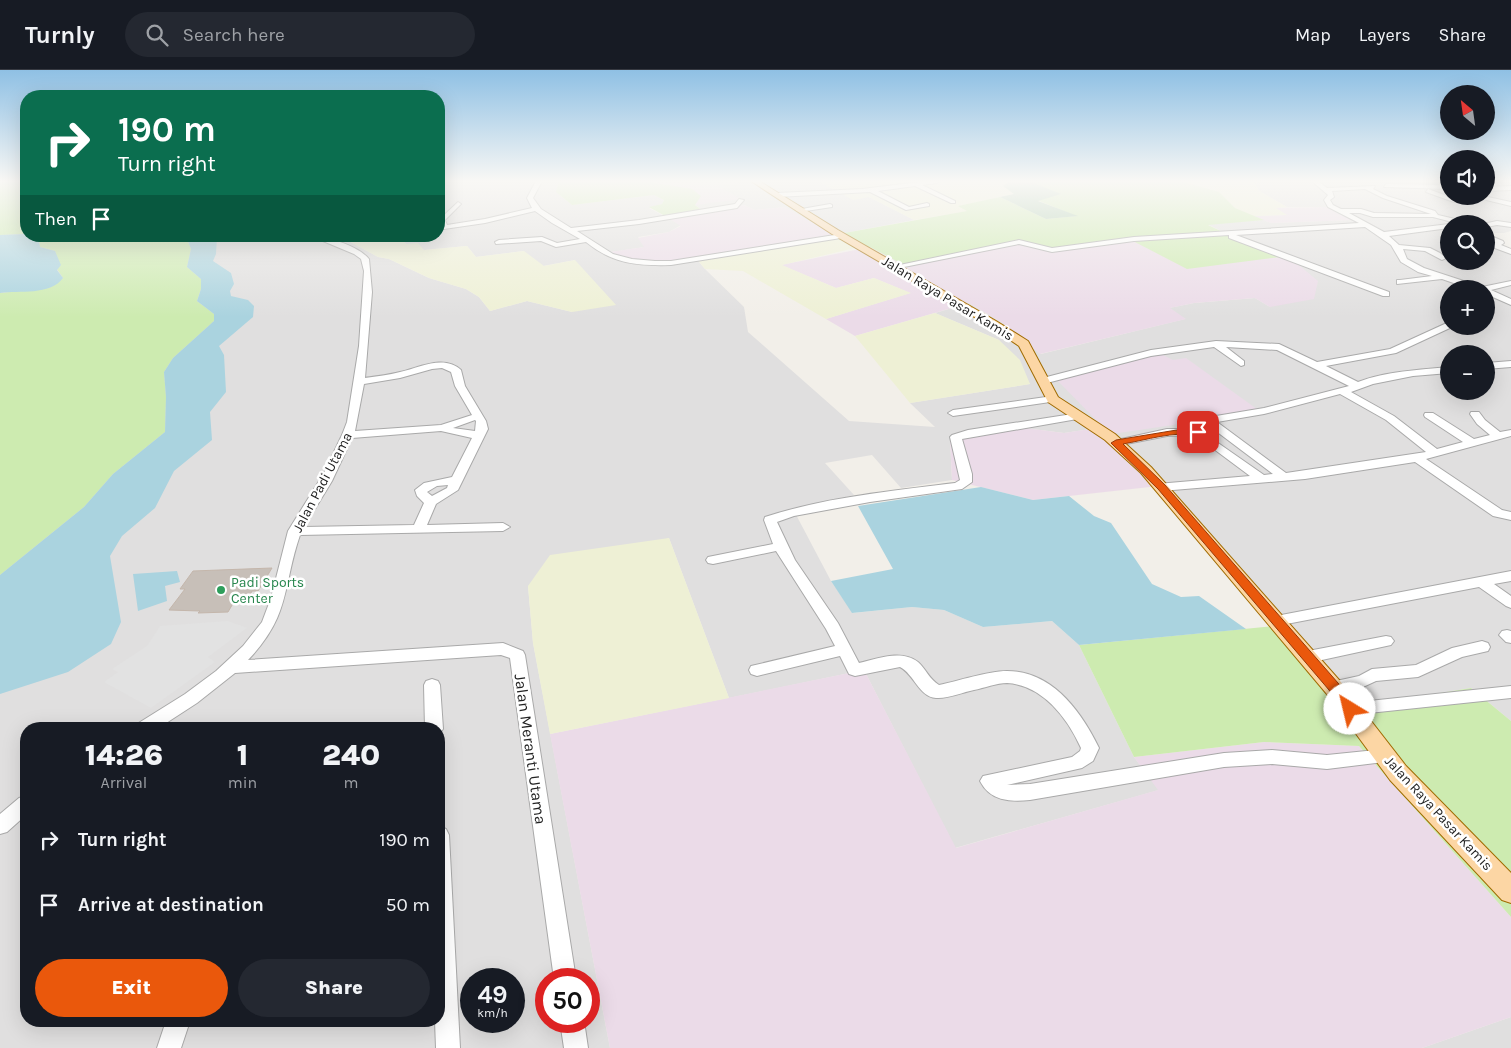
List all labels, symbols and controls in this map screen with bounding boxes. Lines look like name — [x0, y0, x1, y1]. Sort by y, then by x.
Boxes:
search box — [125, 12, 475, 57]
text: Turnly — [25, 21, 95, 49]
icon: search — [143, 21, 171, 49]
text: Search here — [183, 24, 285, 46]
text: Map — [1295, 24, 1331, 46]
text: Layers — [1359, 24, 1411, 46]
text: Share — [1439, 24, 1486, 46]
north arrow — [1440, 85, 1495, 140]
map controls — [1440, 85, 1495, 400]
text: 190 m — [118, 109, 216, 150]
icon: right — [35, 110, 100, 175]
button: sound — [1440, 150, 1495, 205]
text: Turn right — [118, 151, 216, 177]
icon: arrive — [87, 205, 115, 233]
text: Then — [35, 208, 77, 230]
button: search — [1440, 215, 1495, 270]
street label: Jalan Raya Pasar Kamis — [879, 252, 1017, 344]
button: + — [1440, 280, 1495, 335]
button: − — [1440, 345, 1495, 400]
pin — [1177, 411, 1219, 453]
icon: arrive — [1184, 418, 1212, 446]
street label: Jalan Padi Utama — [289, 429, 356, 535]
place label: Padi Sports Center — [231, 574, 304, 607]
marker: Padi Sports Center — [215, 584, 227, 596]
street label: Jalan Meranti Utama — [511, 673, 550, 825]
position arrow — [1323, 682, 1375, 734]
text: 14:26 — [85, 737, 163, 773]
text: 1 — [237, 737, 248, 773]
text: 240 — [322, 737, 380, 773]
street label: Jalan Raya Pasar Kamis — [1381, 753, 1496, 874]
text: Arrival — [100, 773, 147, 792]
text: min — [228, 773, 257, 792]
text: m — [344, 773, 359, 792]
icon: right — [35, 826, 63, 854]
text: Turn right — [78, 829, 167, 851]
text: 190 m — [379, 829, 430, 851]
icon: arrive — [35, 891, 63, 919]
text: Arrive at destination — [78, 894, 264, 916]
text: 50 m — [386, 894, 430, 916]
button: Exit — [35, 959, 228, 1017]
button: Share — [238, 959, 430, 1017]
speed limit sign: 50 — [535, 968, 600, 1033]
text: 49 — [477, 980, 508, 1009]
text: km/h — [477, 1006, 508, 1020]

